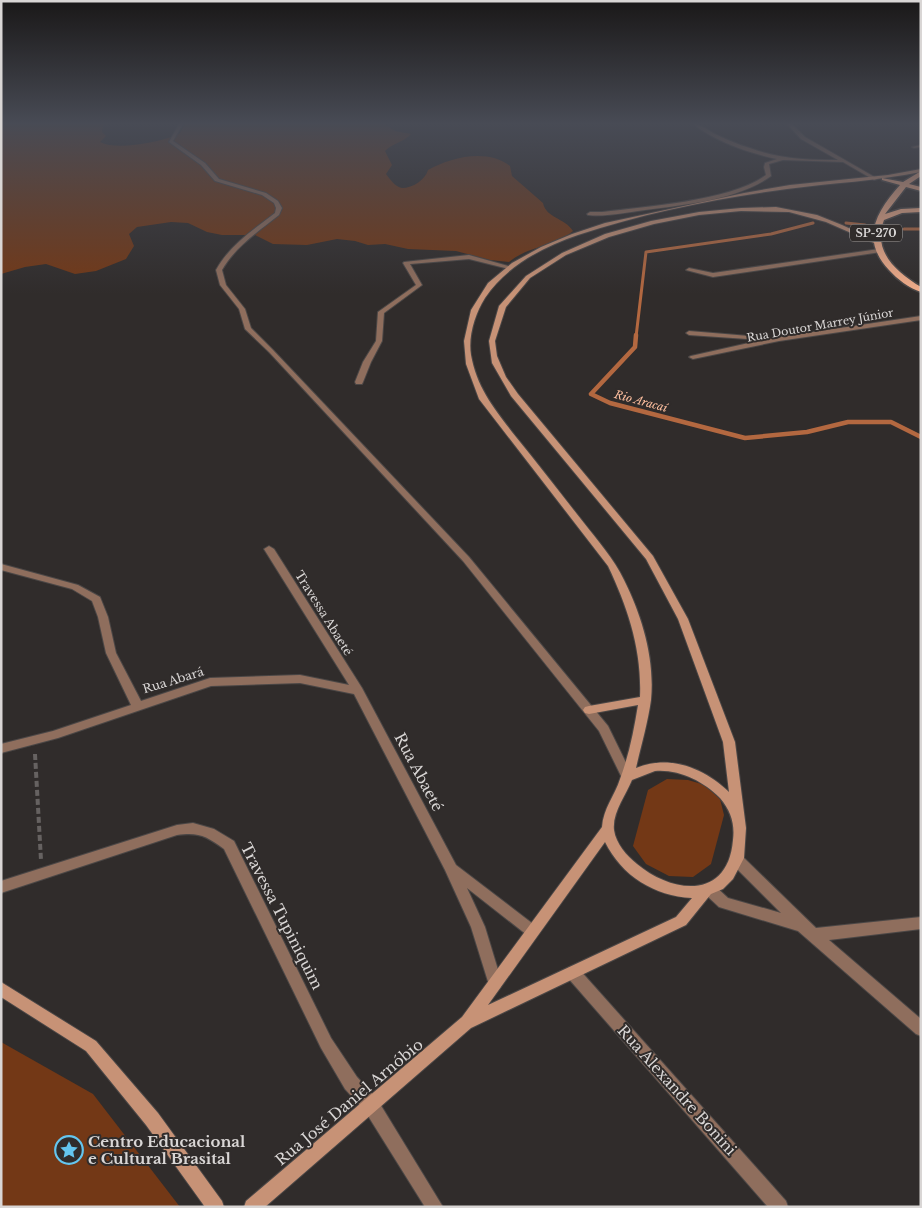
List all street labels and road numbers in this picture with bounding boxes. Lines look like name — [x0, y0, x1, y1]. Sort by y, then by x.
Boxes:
road number: SP-270 — [850, 224, 902, 242]
street label: Rua Doutor Marrey Júnior — [746, 305, 895, 345]
street label: Travessa Abaeté — [292, 568, 356, 658]
street label: Rua Abará — [141, 663, 206, 696]
street label: Rua Abaeté — [390, 729, 448, 815]
street label: Travessa Tupiniquim — [237, 839, 327, 993]
street label: Rua Alexandre Bonini — [613, 1021, 741, 1159]
street label: Rua José Daniel Arnóbio — [271, 1034, 427, 1169]

